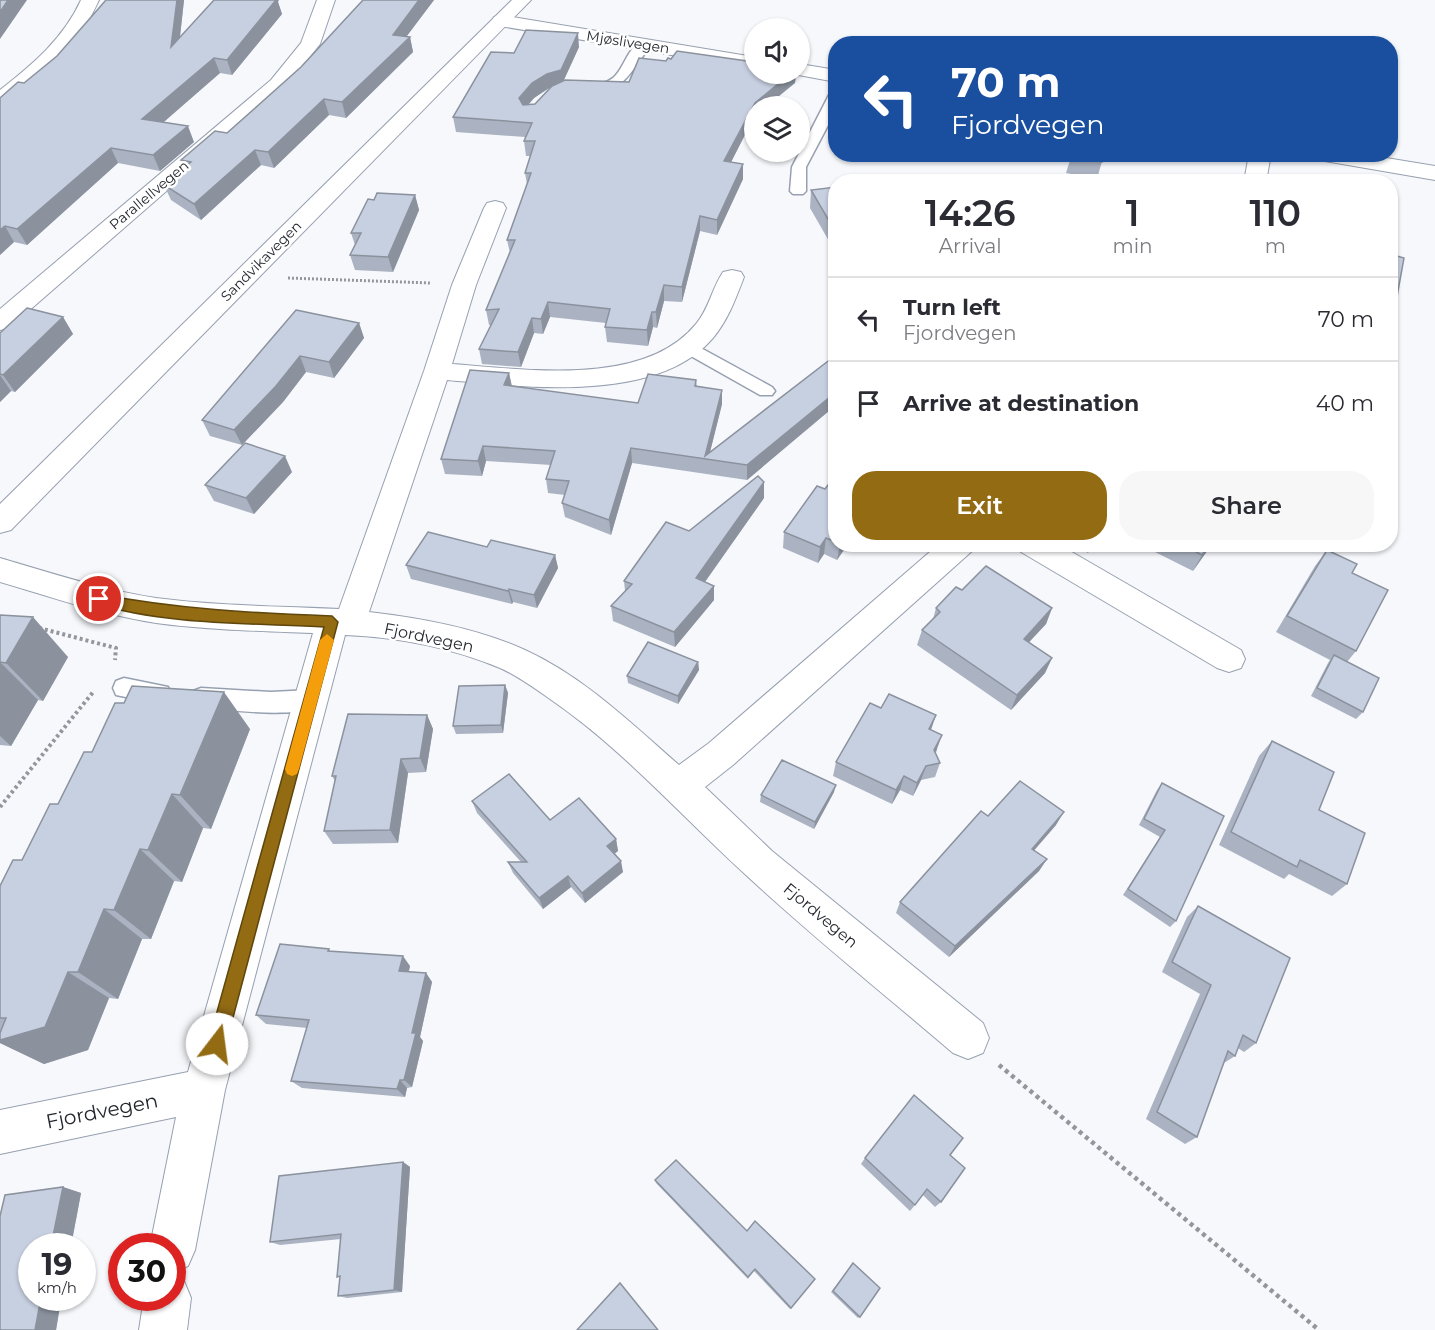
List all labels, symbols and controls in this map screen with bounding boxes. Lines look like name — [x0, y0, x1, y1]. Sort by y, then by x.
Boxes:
map controls — [744, 18, 810, 162]
button: sound — [744, 18, 810, 84]
street label: Mjøslivegen — [585, 27, 671, 57]
text: 70 m — [951, 56, 1061, 108]
icon: left — [852, 60, 930, 138]
button: layers — [744, 96, 810, 162]
text: Fjordvegen — [951, 108, 1104, 141]
street label: Parallellvegen — [106, 157, 192, 233]
text: 14:26 — [925, 191, 1016, 235]
text: 1 — [1126, 191, 1139, 235]
text: 110 — [1249, 191, 1301, 235]
street label: Sandvikavegen — [217, 217, 305, 305]
text: Arrival — [939, 234, 1002, 258]
text: min — [1112, 234, 1153, 258]
text: m — [1265, 234, 1286, 258]
text: Turn left — [903, 294, 1001, 321]
icon: left — [852, 303, 885, 336]
text: 70 m — [1318, 306, 1374, 333]
text: Fjordvegen — [903, 321, 1017, 345]
icon: arrive — [852, 387, 885, 420]
text: Arrive at destination — [903, 390, 1139, 417]
text: 40 m — [1316, 390, 1374, 417]
button: Exit — [852, 471, 1107, 540]
button: Share — [1119, 471, 1374, 540]
pin — [73, 573, 124, 624]
icon: arrive — [82, 582, 115, 615]
street label: Fjordvegen — [382, 619, 475, 656]
street label: Fjordvegen — [780, 879, 862, 952]
position arrow — [185, 1012, 249, 1076]
street label: Fjordvegen — [44, 1088, 160, 1134]
speed limit sign: 30 — [108, 1233, 186, 1311]
text: 19 — [42, 1246, 72, 1283]
text: km/h — [37, 1278, 77, 1297]

